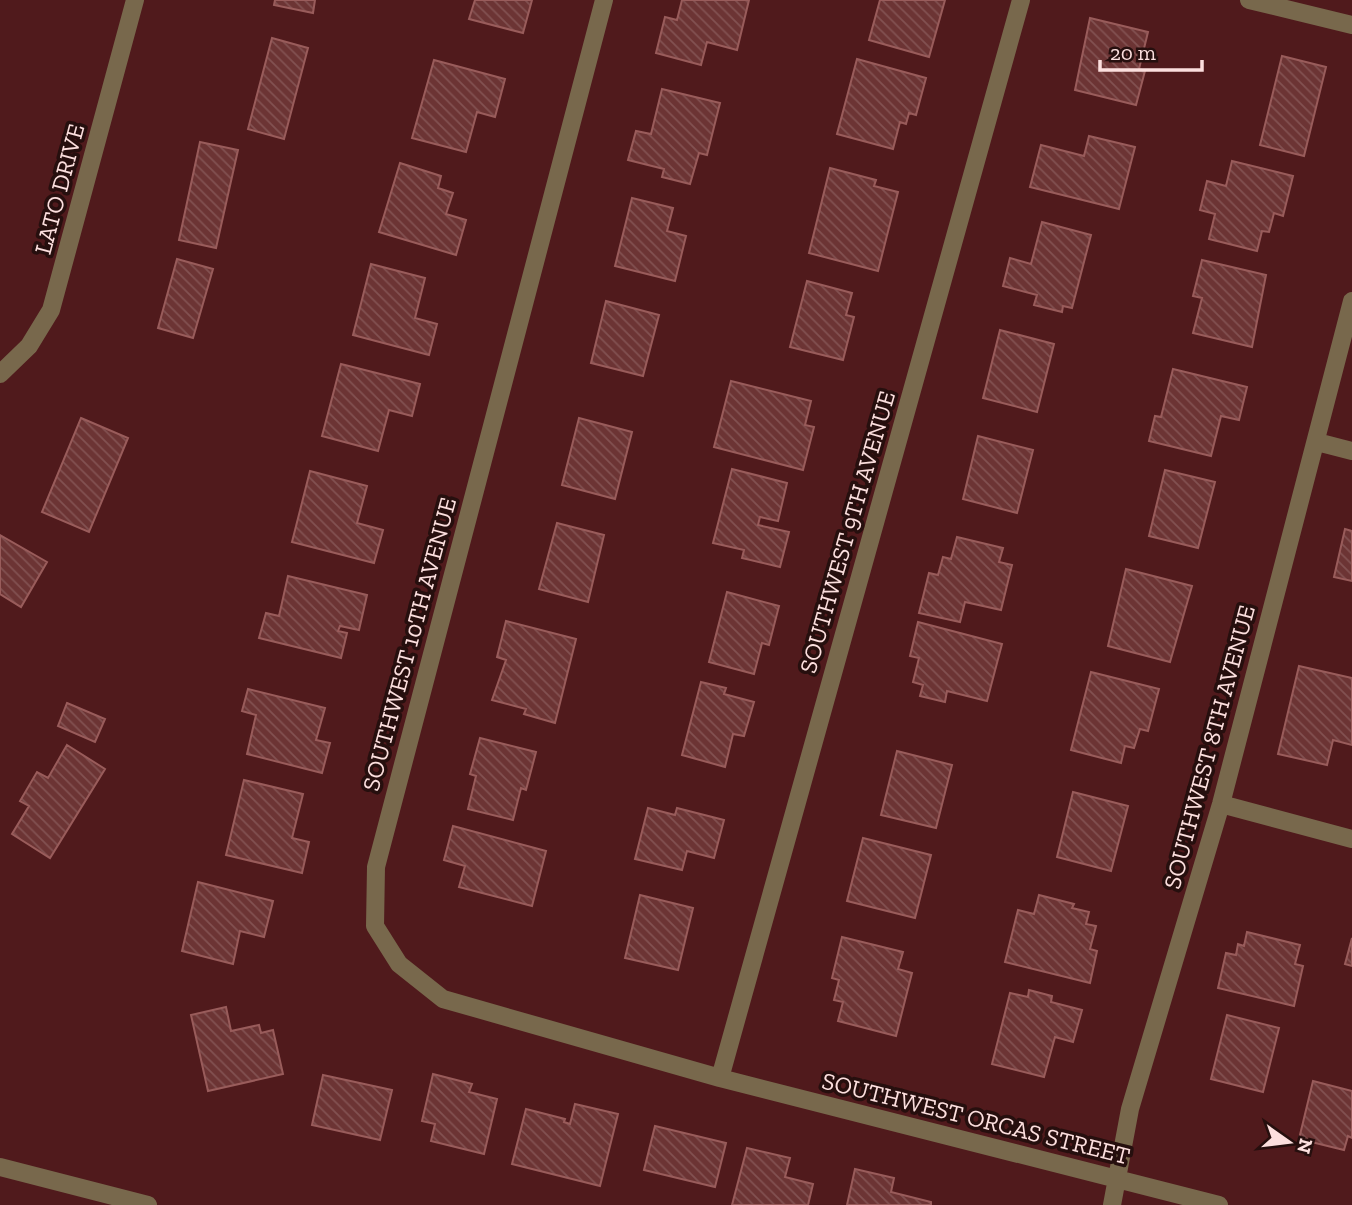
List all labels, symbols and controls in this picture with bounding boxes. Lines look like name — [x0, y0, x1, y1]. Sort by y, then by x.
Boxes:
scale bar — [1100, 28, 1202, 72]
text: 20 m — [1110, 40, 1156, 65]
street label: LATO DRIVE — [28, 121, 90, 257]
street label: SOUTHWEST 9TH AVENUE — [793, 387, 901, 677]
street label: SOUTHWEST 10TH AVENUE — [356, 494, 462, 794]
street label: SOUTHWEST 8TH AVENUE — [1157, 602, 1261, 892]
street label: SOUTHWEST ORCAS STREET — [819, 1066, 1133, 1170]
north arrow — [1254, 1107, 1324, 1177]
text: N — [1292, 1136, 1318, 1156]

